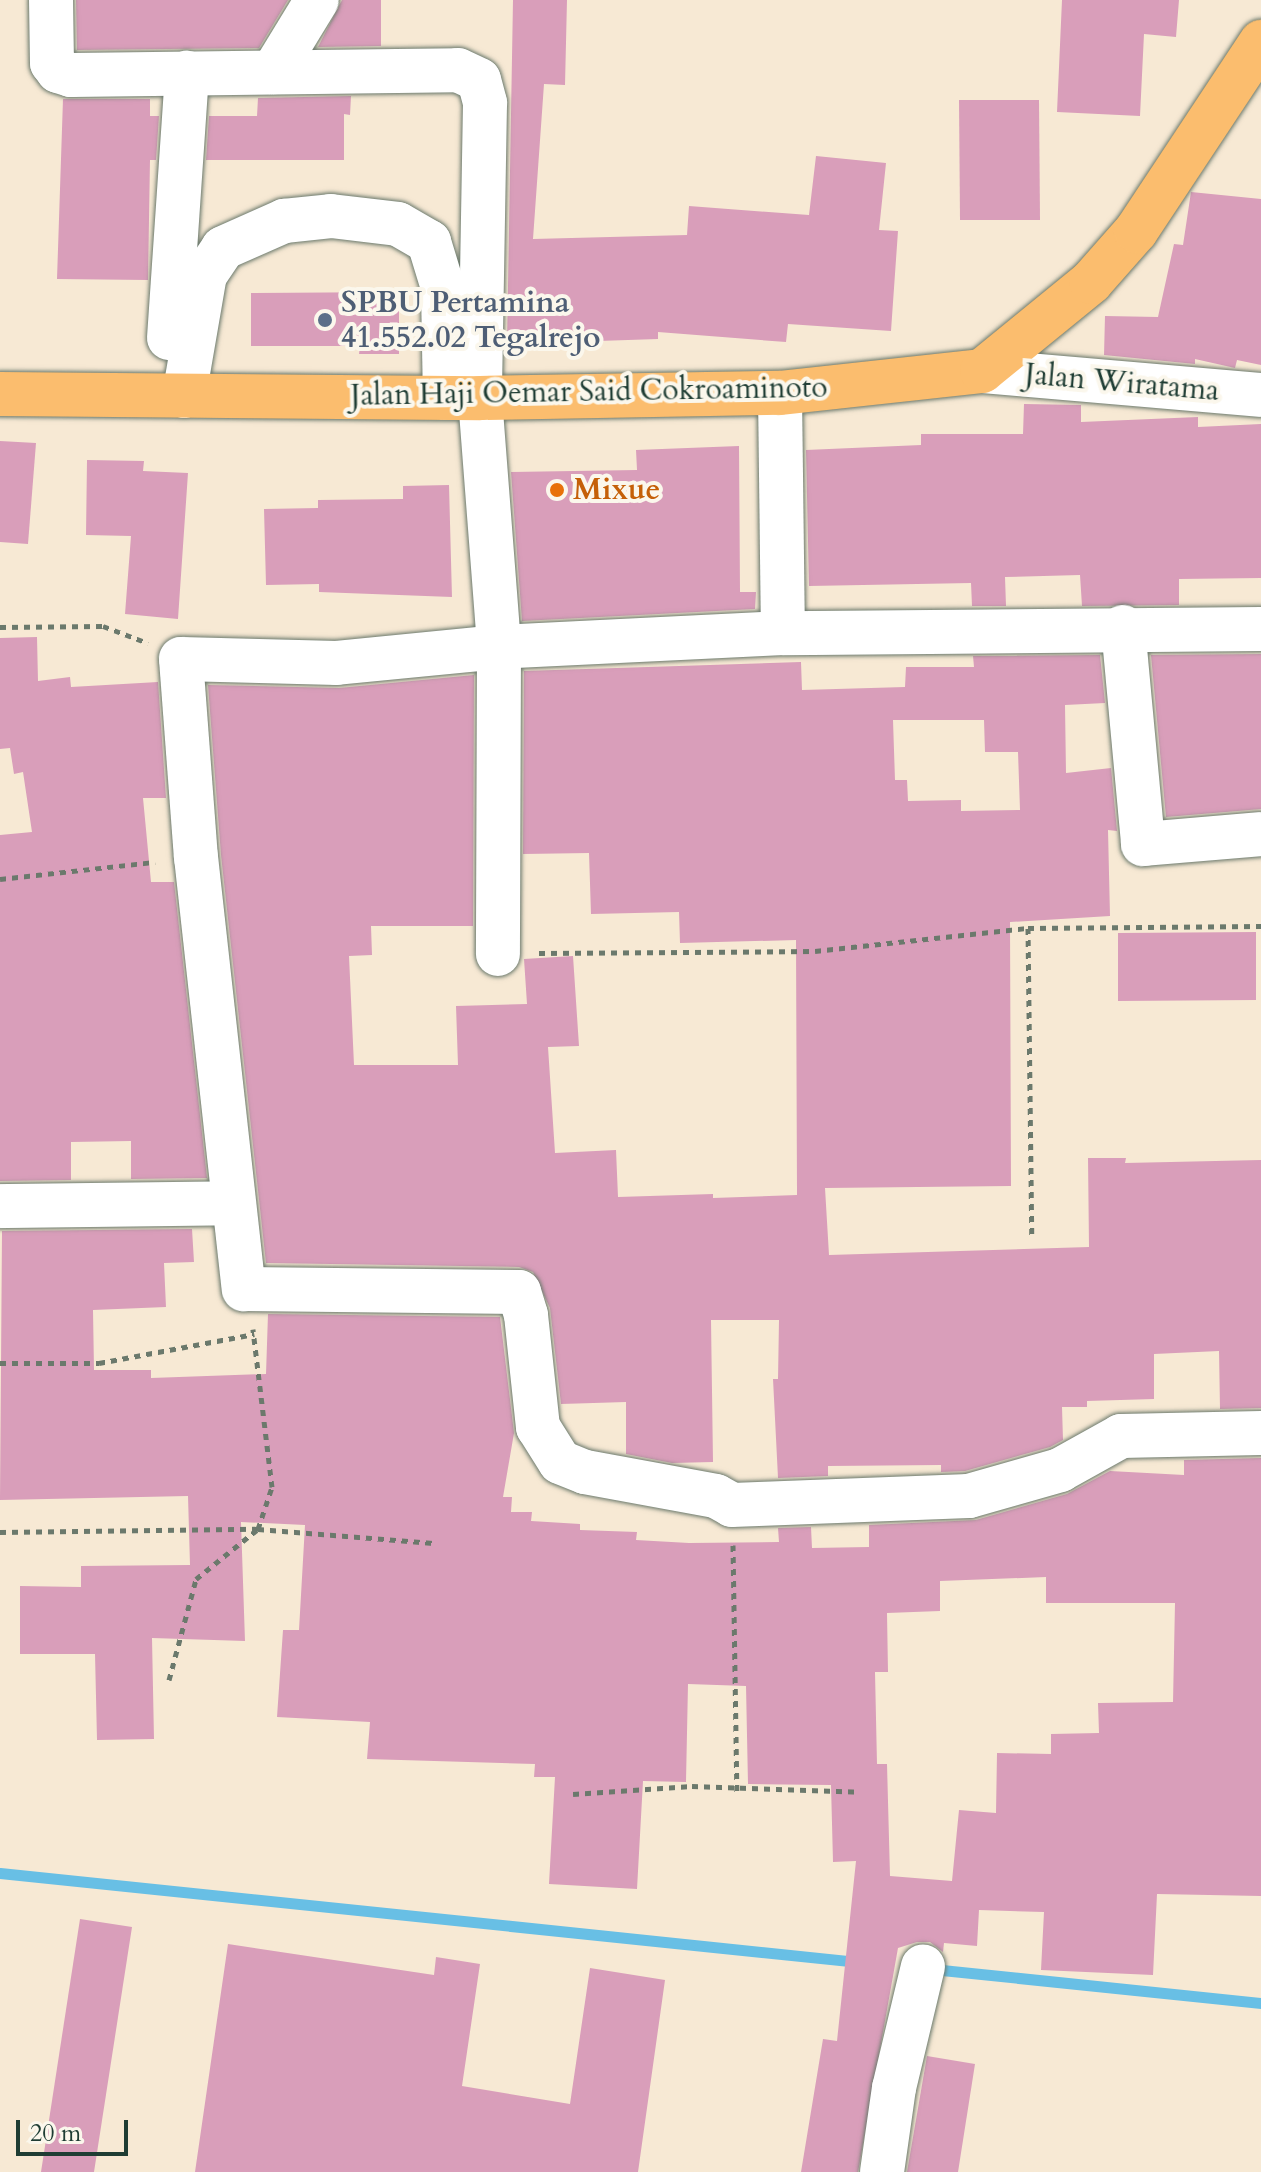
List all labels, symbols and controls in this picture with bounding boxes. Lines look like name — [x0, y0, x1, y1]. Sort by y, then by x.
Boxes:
place label: SPBU Pertamina 41.552.02 Tegalrejo — [341, 285, 600, 356]
marker: SPBU Pertamina 41.552.02 Tegalrejo — [316, 311, 334, 329]
street label: Jalan Wiratama — [1023, 357, 1221, 409]
street label: Jalan Haji Oemar Said Cokroaminoto — [350, 370, 828, 414]
place label: Mixue — [573, 472, 660, 508]
marker: Mixue — [548, 481, 566, 499]
scale bar — [20, 2104, 132, 2154]
text: 20 m — [30, 2117, 81, 2150]

